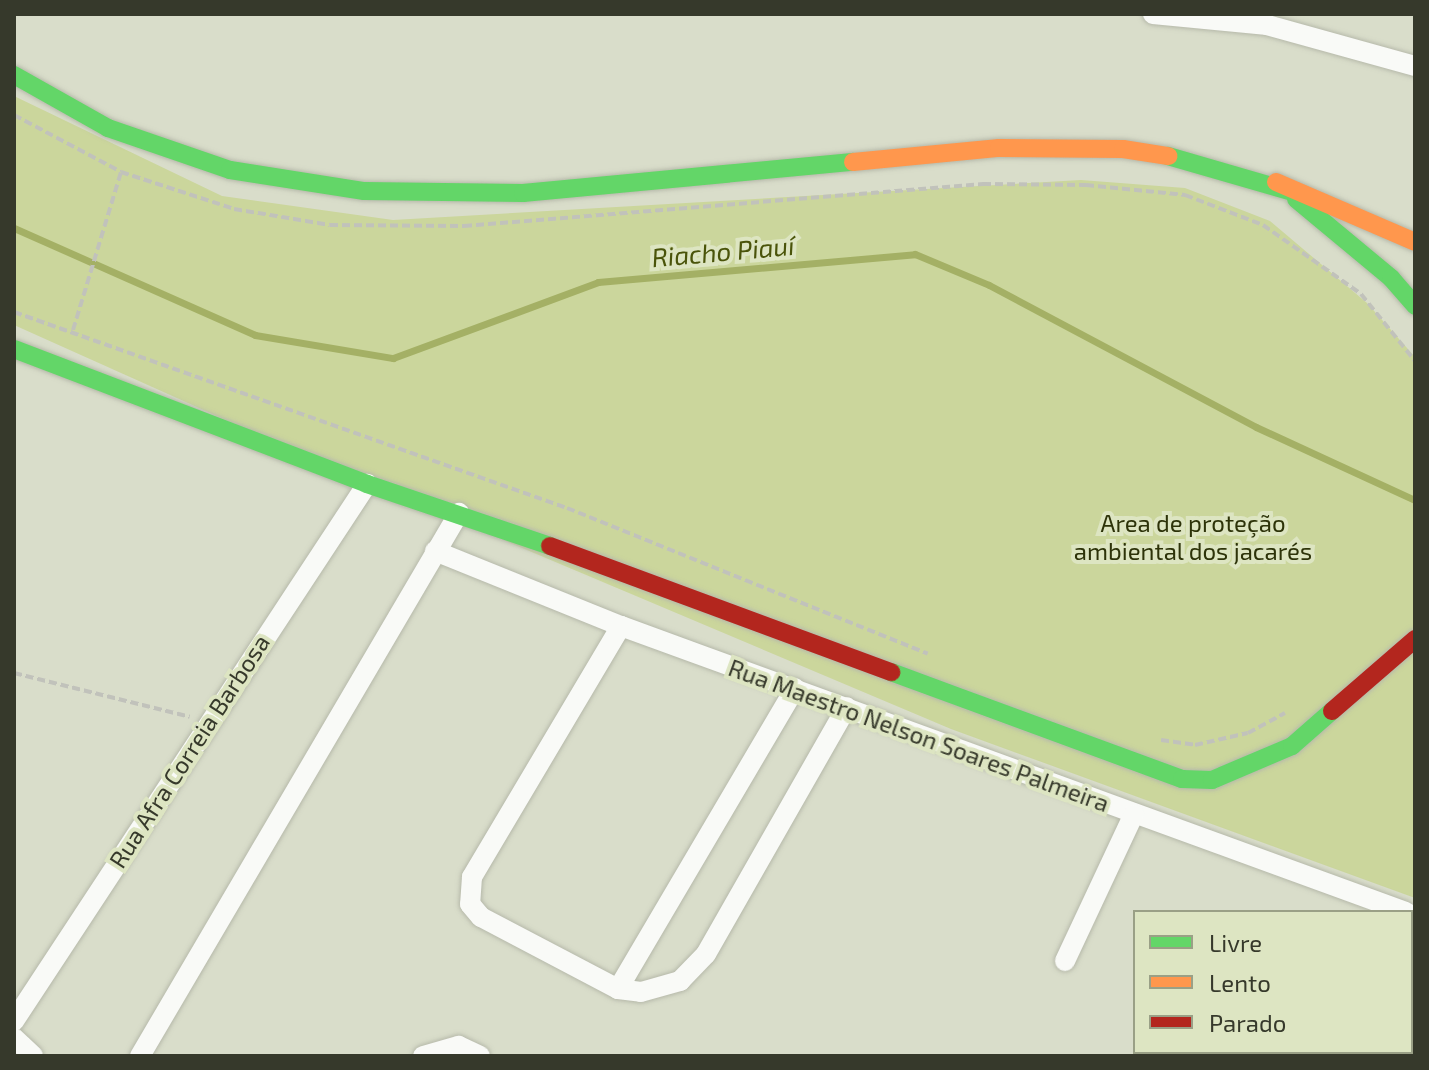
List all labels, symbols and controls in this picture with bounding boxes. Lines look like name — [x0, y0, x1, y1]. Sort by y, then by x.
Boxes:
water label: Riacho Piauí — [650, 229, 796, 273]
park label: Area de proteção ambiental dos jacarés — [1074, 509, 1312, 565]
street label: Rua Afra Correia Barbosa — [103, 629, 275, 873]
street label: Rua Maestro Nelson Soares Palmeira — [725, 653, 1113, 817]
legend — [1133, 910, 1413, 1054]
text: Livre — [1209, 928, 1262, 957]
text: Lento — [1209, 968, 1271, 997]
text: Parado — [1209, 1008, 1286, 1037]

